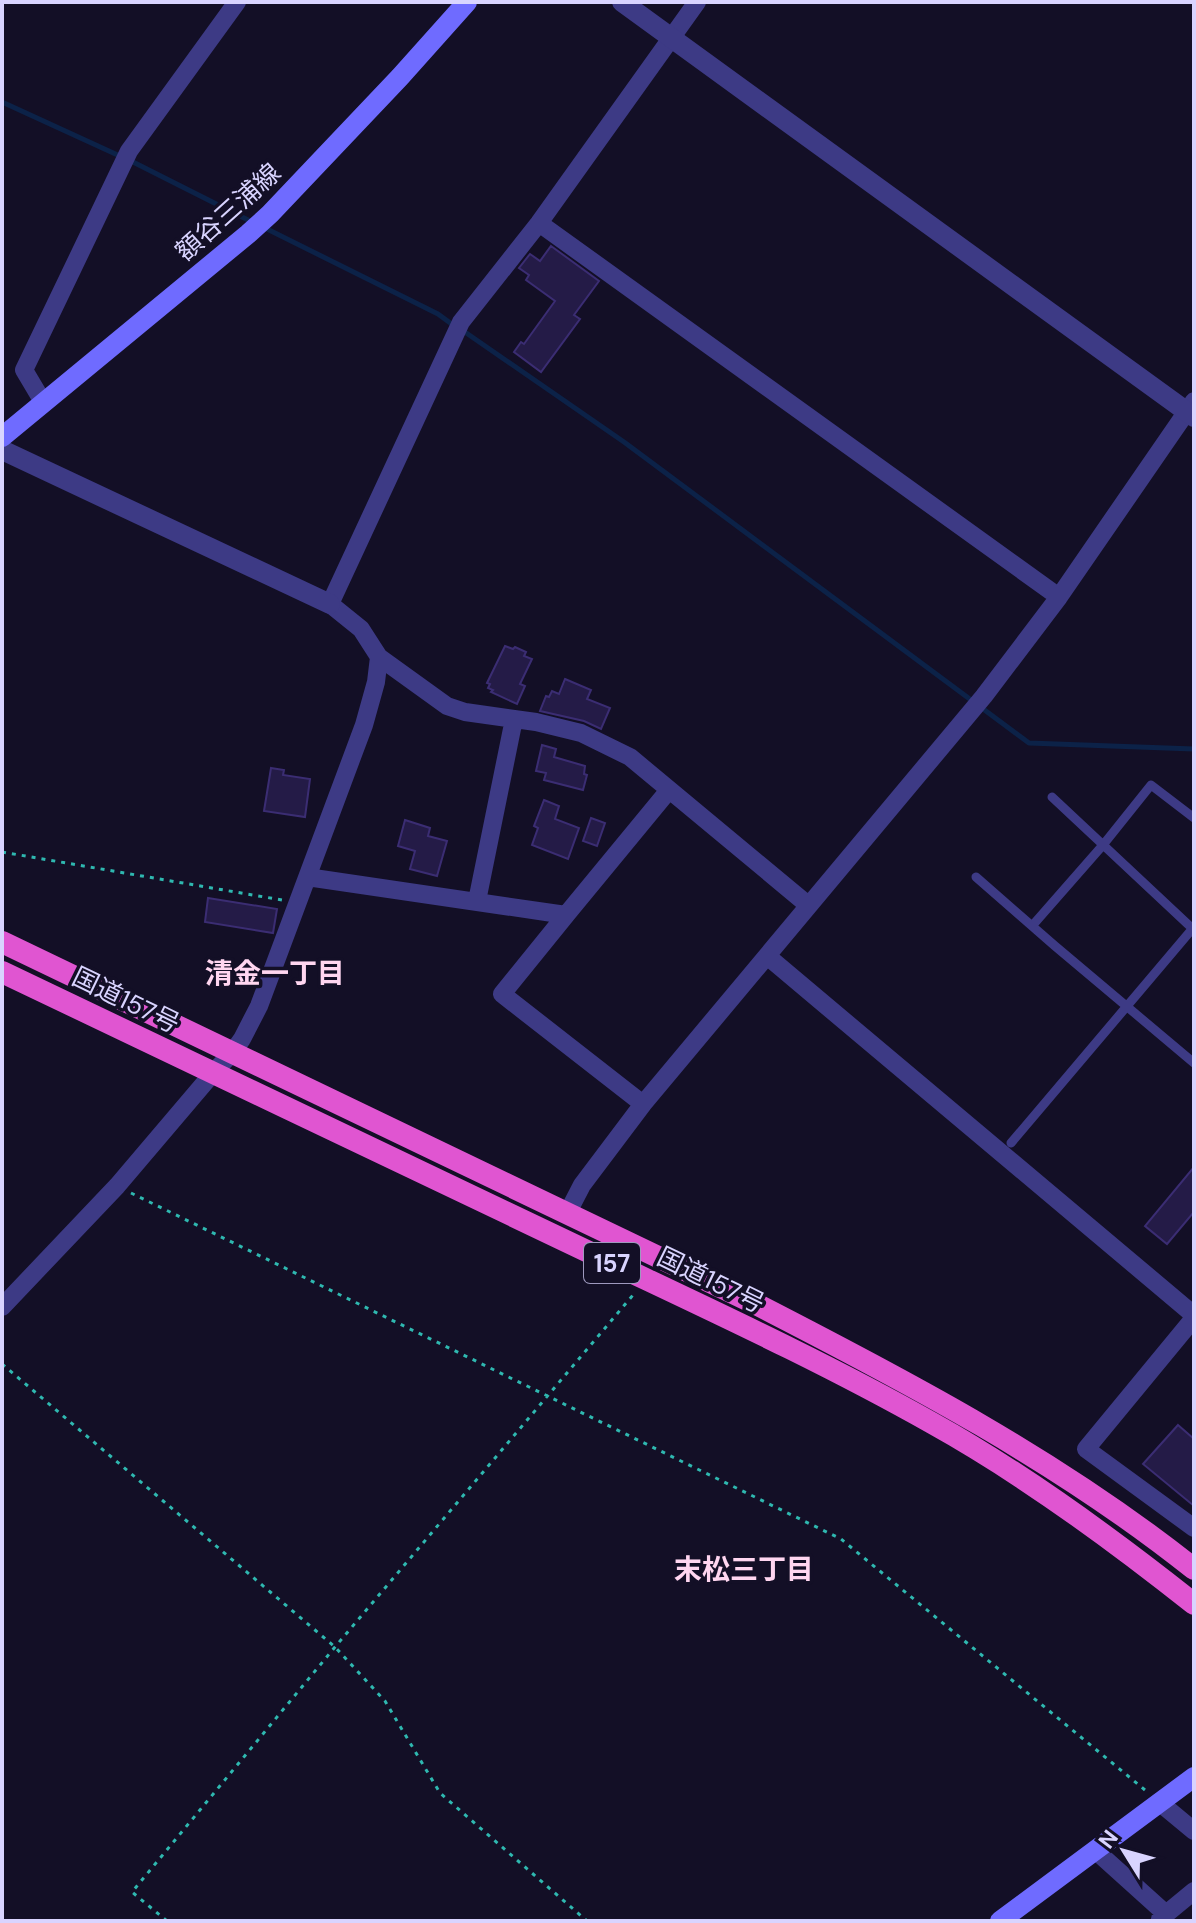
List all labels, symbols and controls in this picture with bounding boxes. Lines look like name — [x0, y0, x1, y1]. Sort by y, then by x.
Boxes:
street label: 額谷三浦線 — [168, 156, 288, 268]
district label: 清金一丁目 — [205, 955, 345, 992]
street label: 国道157号 — [67, 959, 185, 1041]
street label: 国道157号 — [652, 1239, 770, 1321]
road number: 157 — [584, 1243, 640, 1283]
district label: 末松三丁目 — [674, 1551, 814, 1588]
north arrow — [1084, 1811, 1164, 1891]
text: N — [1092, 1824, 1125, 1854]

